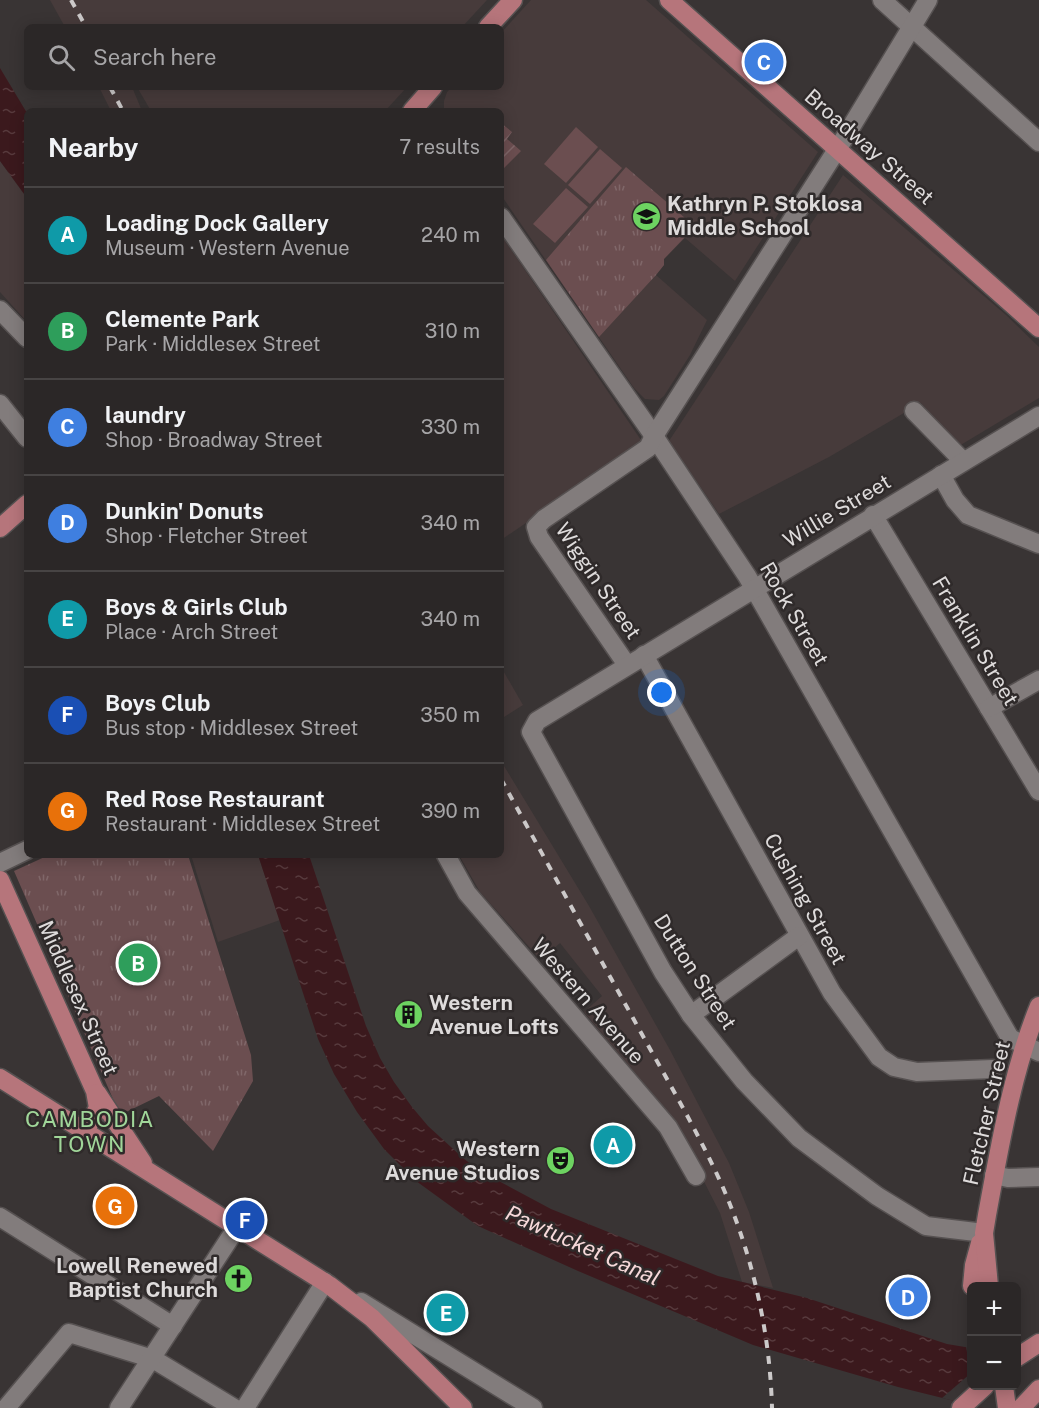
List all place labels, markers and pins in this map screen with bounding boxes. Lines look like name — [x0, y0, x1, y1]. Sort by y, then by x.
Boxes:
pin: C — [744, 40, 783, 84]
place label: Kathryn P. Stoklosa Middle School — [667, 191, 862, 240]
school or university icon: Kathryn P. Stoklosa Middle School — [630, 200, 662, 232]
pin: B — [118, 940, 158, 986]
place label: Western Avenue Lofts — [429, 990, 559, 1039]
building icon: Western Avenue Lofts — [392, 999, 424, 1031]
pin: A — [594, 1122, 632, 1168]
place label: Western Avenue Studios — [385, 1136, 540, 1185]
theatre icon: Western Avenue Studios — [545, 1145, 577, 1177]
pin: G — [96, 1184, 134, 1228]
pin: F — [226, 1198, 264, 1242]
place label: Lowell Renewed Baptist Church — [56, 1253, 218, 1302]
church icon: Lowell Renewed Baptist Church — [223, 1262, 255, 1294]
pin: D — [888, 1274, 928, 1320]
pin: E — [426, 1290, 466, 1336]

